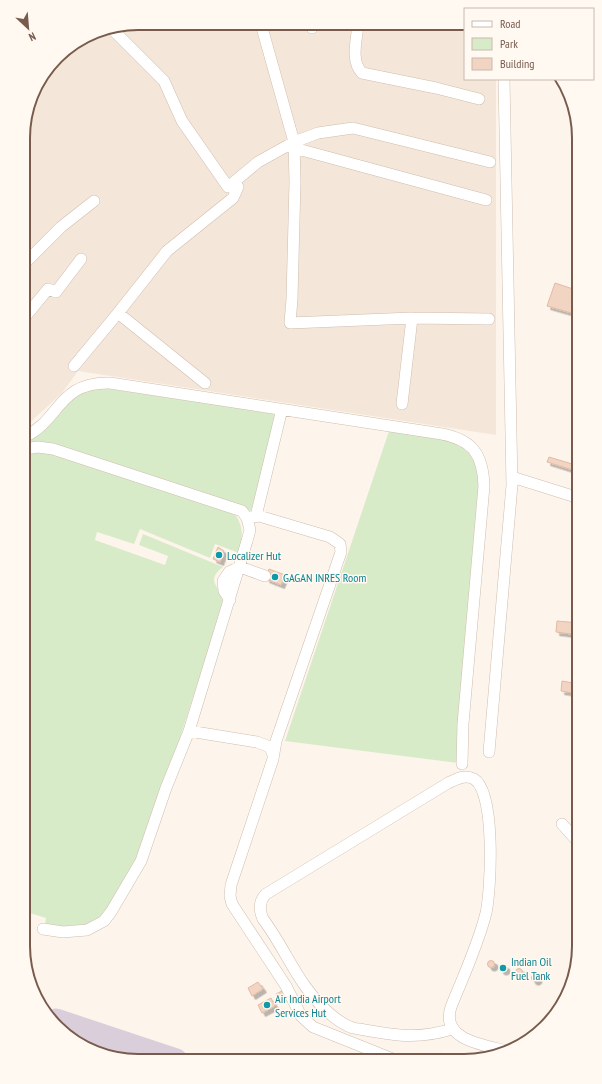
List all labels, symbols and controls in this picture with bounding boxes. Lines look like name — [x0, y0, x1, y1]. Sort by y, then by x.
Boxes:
north arrow — [8, 8, 48, 48]
legend — [464, 8, 594, 80]
text: Road — [500, 16, 520, 31]
text: N — [27, 29, 38, 45]
text: Park — [500, 36, 518, 51]
text: Building — [500, 56, 535, 71]
place label: Localizer Hut — [227, 548, 282, 563]
marker: Localizer Hut — [214, 550, 224, 560]
place label: GAGAN INRES Room — [283, 570, 366, 585]
marker: GAGAN INRES Room — [270, 572, 280, 582]
place label: Indian Oil Fuel Tank — [511, 954, 552, 983]
marker: Indian Oil Fuel Tank — [498, 963, 508, 973]
place label: Air India Airport Services Hut — [275, 991, 342, 1020]
marker: Air India Airport Services Hut — [262, 1000, 272, 1010]

